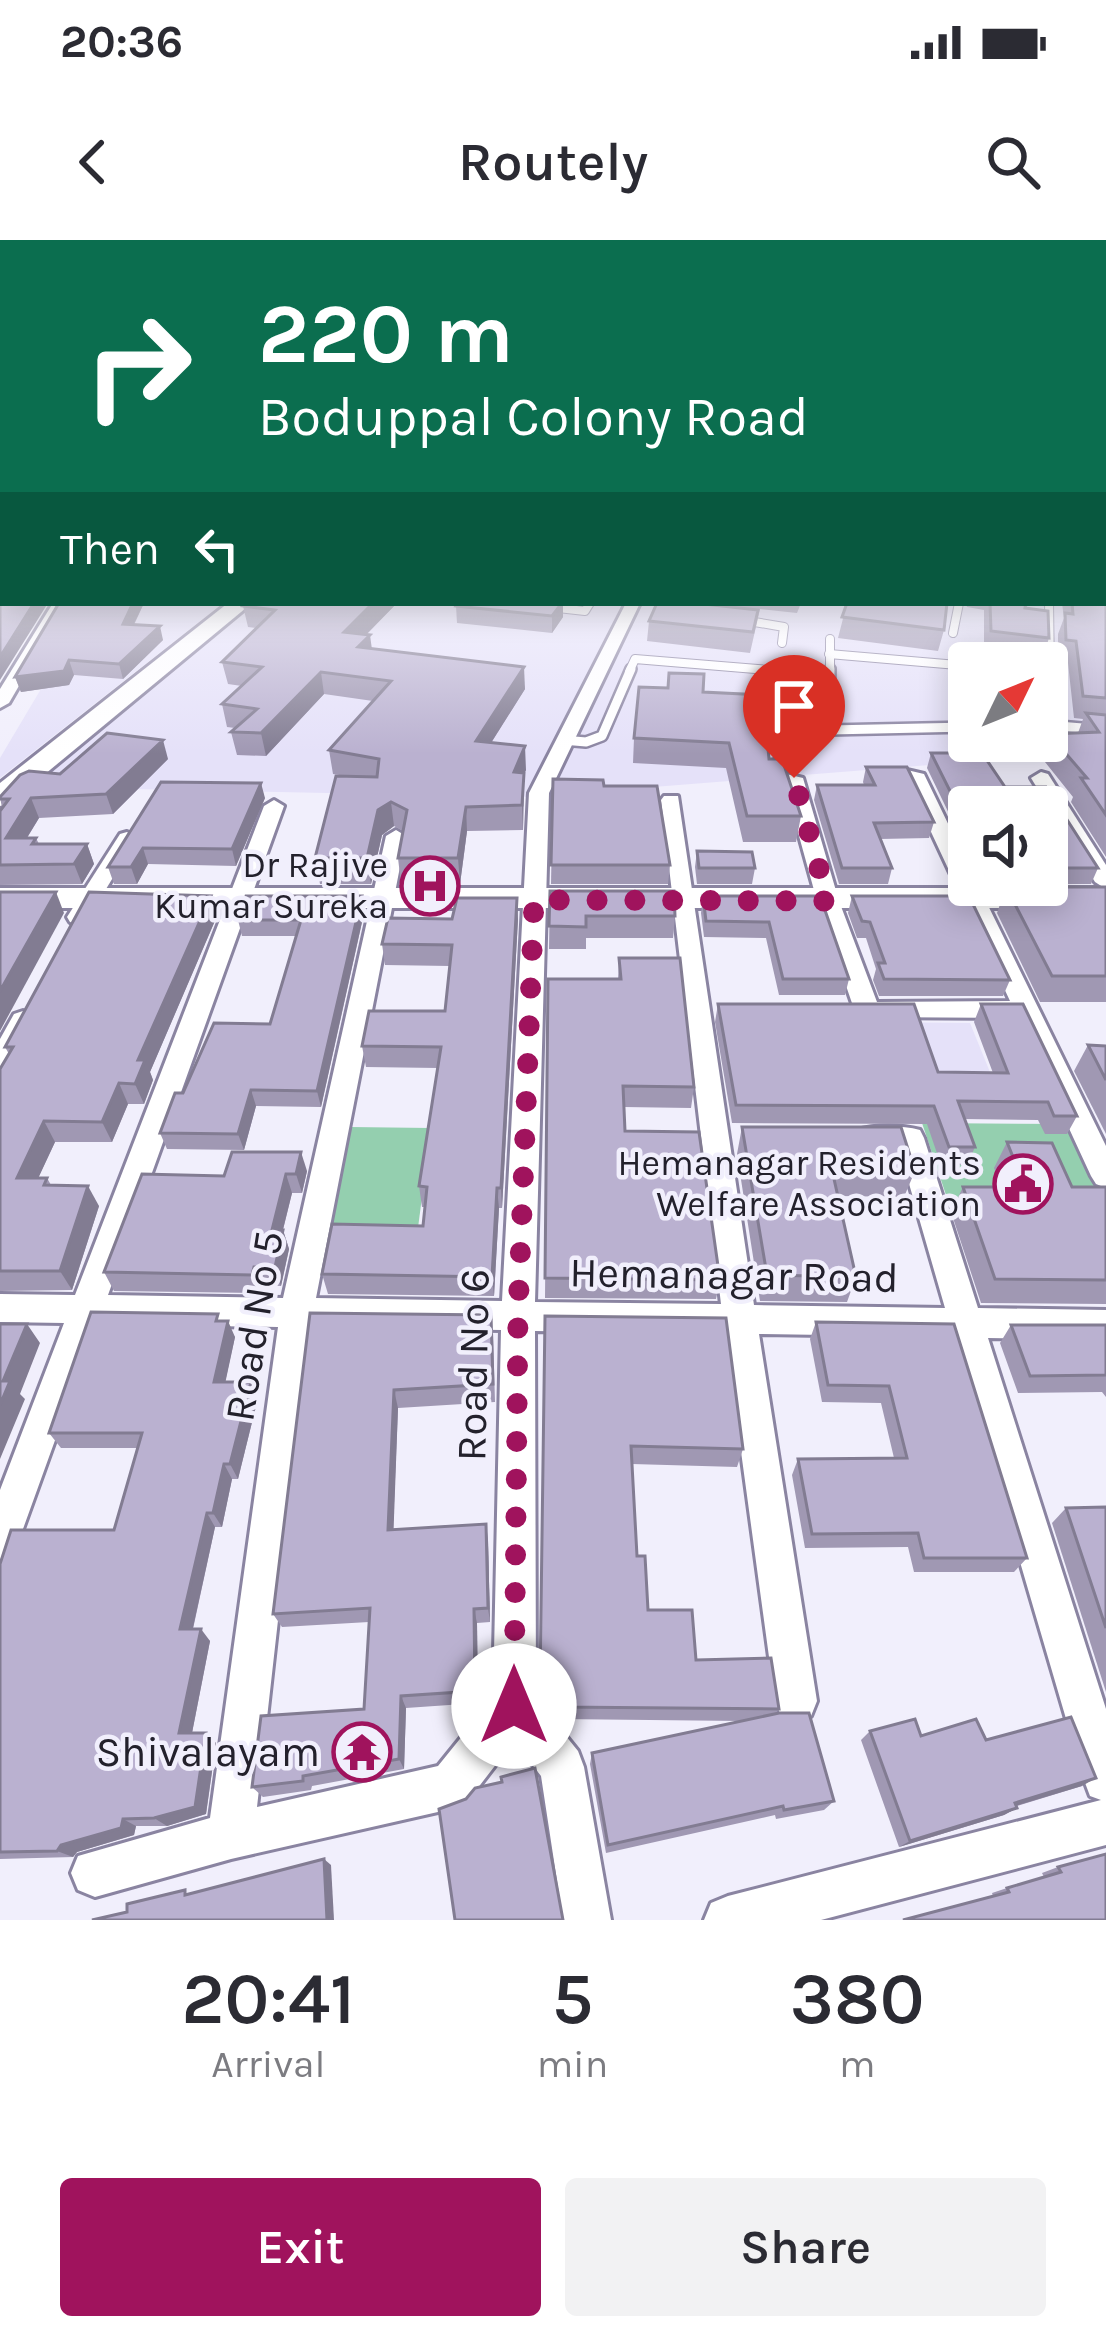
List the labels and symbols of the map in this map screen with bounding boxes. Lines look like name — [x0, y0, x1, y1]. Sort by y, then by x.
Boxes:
north arrow — [948, 642, 1068, 762]
pin — [743, 655, 845, 778]
place label: Dr Rajive Kumar Sureka — [154, 844, 388, 927]
hospital icon: Dr Rajive Kumar Sureka — [399, 855, 461, 917]
place label: Hemanagar Residents Welfare Association — [618, 1142, 981, 1225]
public building icon: Hemanagar Residents Welfare Association — [992, 1153, 1054, 1215]
street label: Road No 5 — [214, 1227, 294, 1425]
street label: Hemanagar Road — [569, 1247, 899, 1303]
street label: Road No 6 — [446, 1268, 500, 1462]
position arrow — [451, 1643, 577, 1769]
temple icon: Shivalayam — [331, 1721, 393, 1783]
place label: Shivalayam — [96, 1727, 320, 1777]

